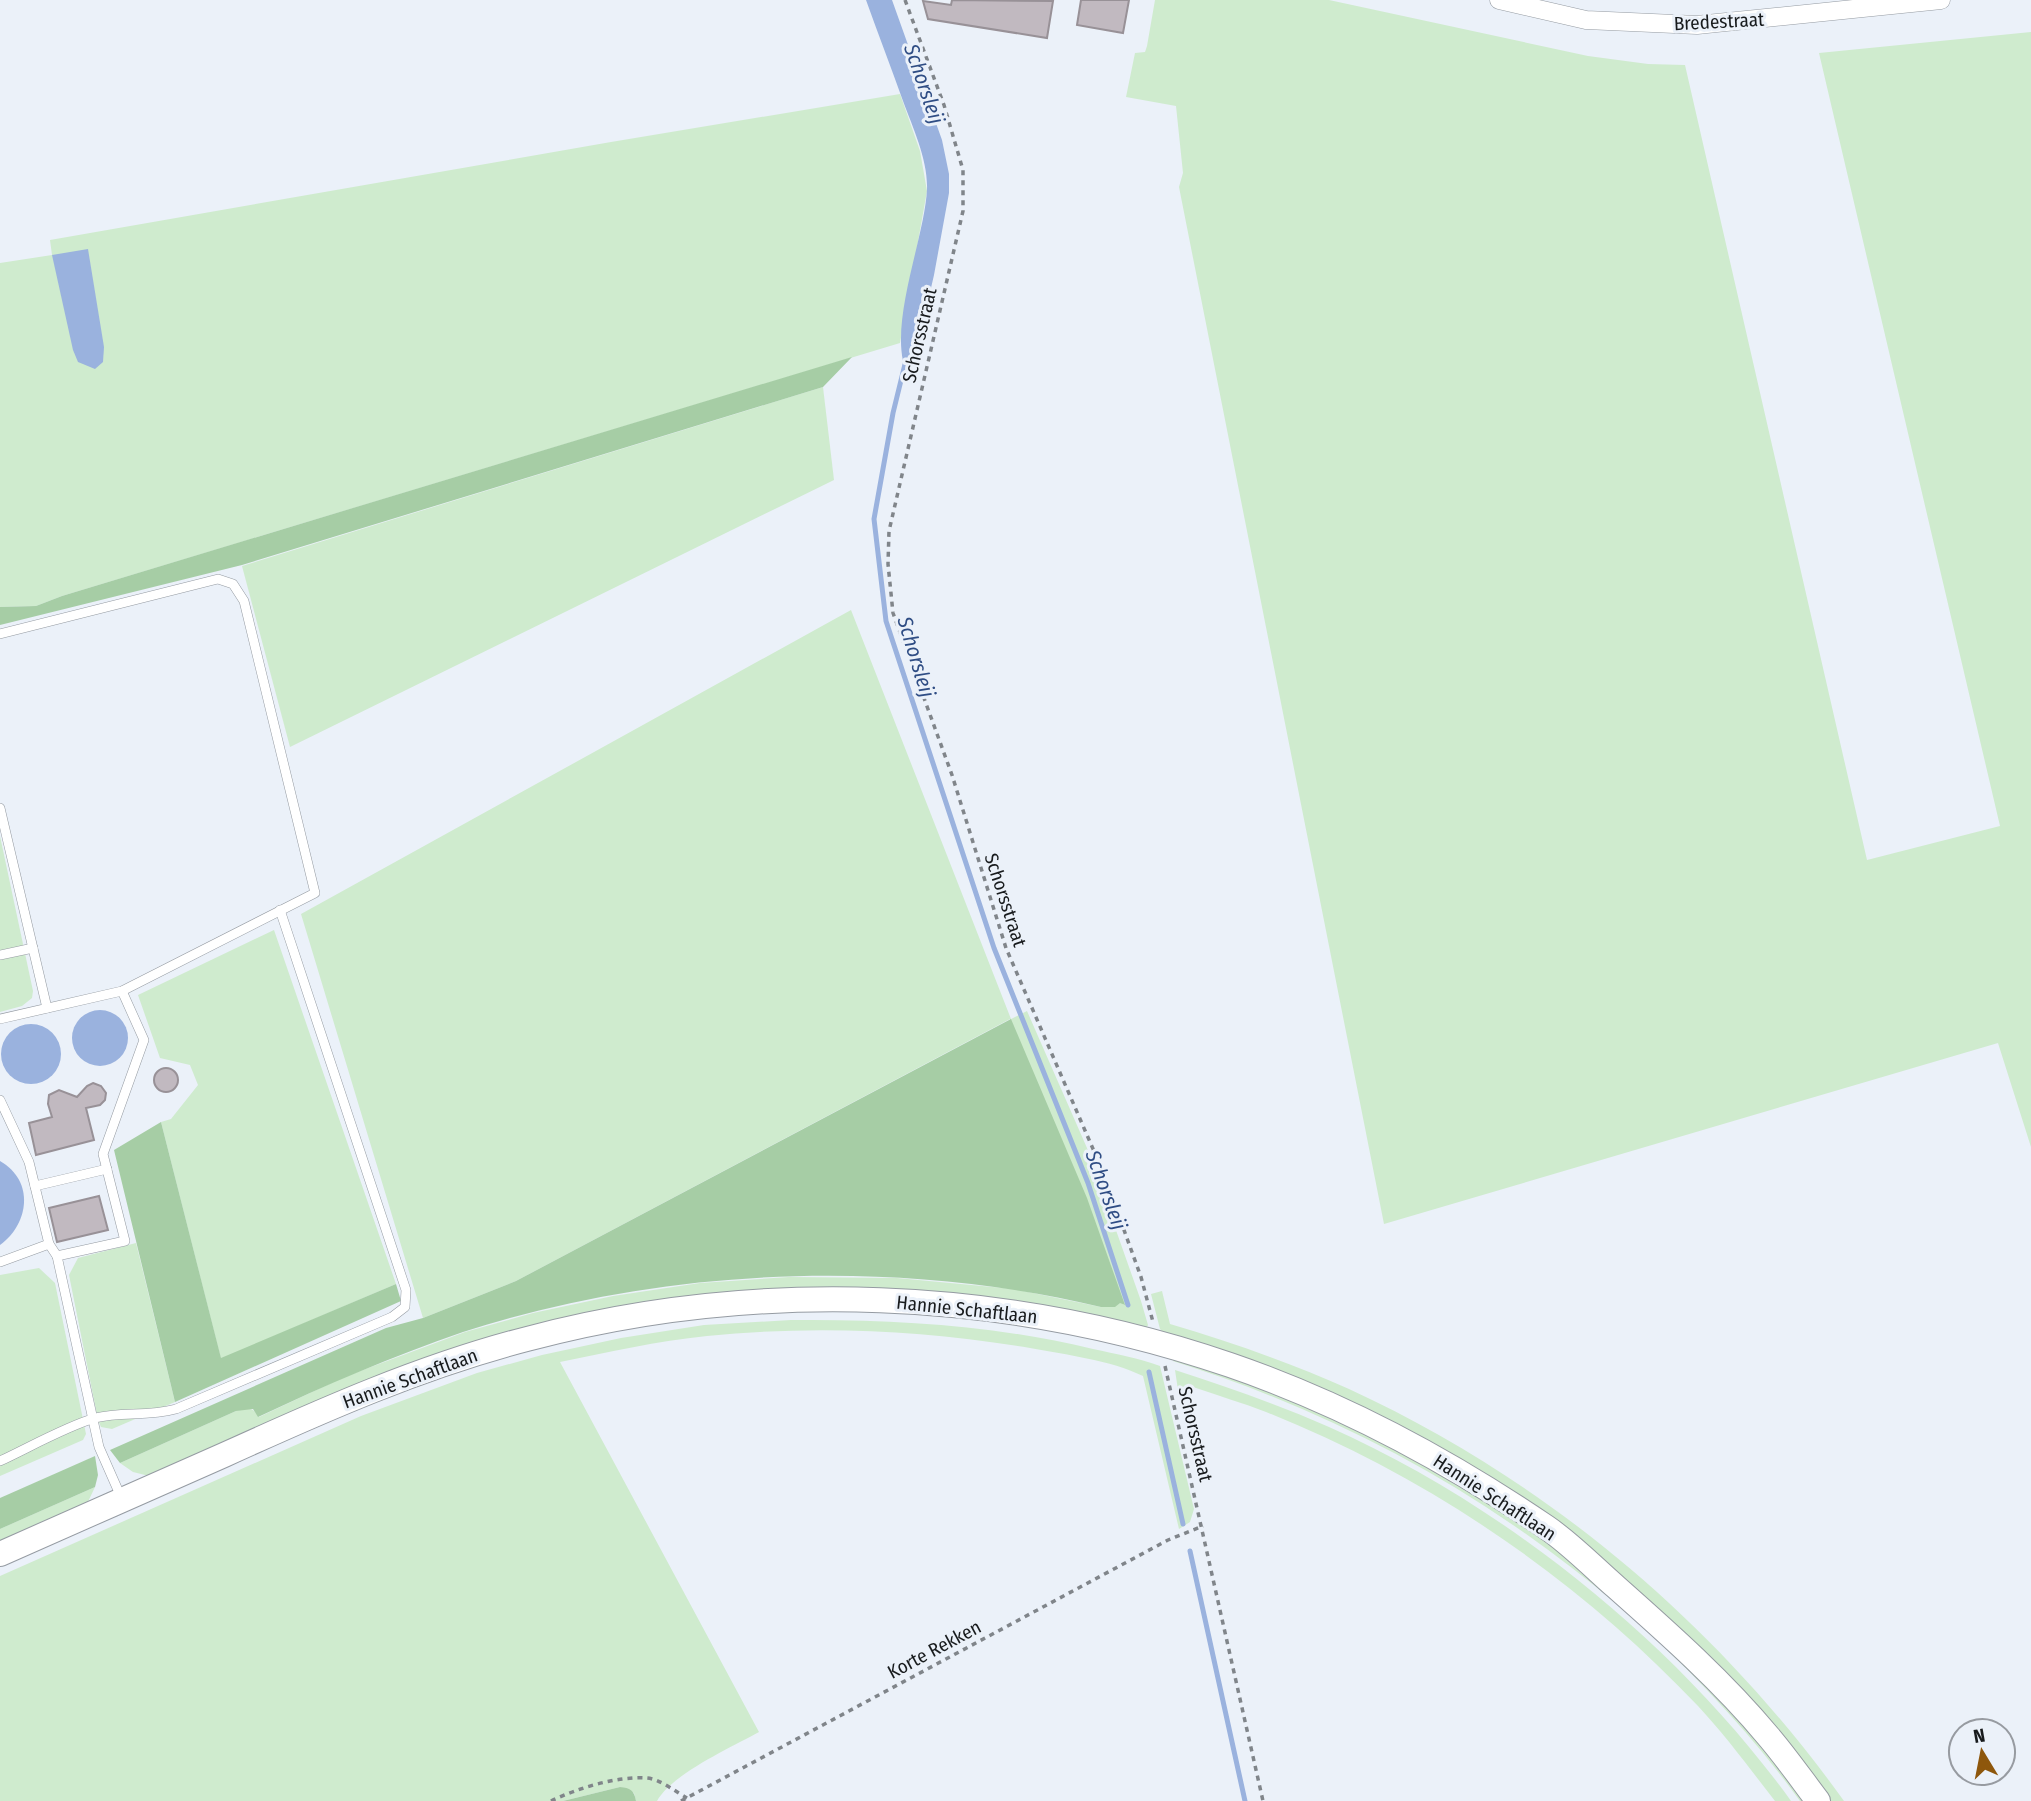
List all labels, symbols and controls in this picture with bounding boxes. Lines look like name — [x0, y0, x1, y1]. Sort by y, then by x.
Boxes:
street label: Bredestraat — [1673, 8, 1766, 35]
water label: Schorsleij — [898, 40, 950, 128]
street label: Schorsstraat — [897, 285, 942, 385]
water label: Schorsleij — [891, 613, 941, 701]
street label: Schorsstraat — [980, 850, 1032, 951]
water label: Schorsleij — [1079, 1146, 1133, 1234]
street label: Hannie Schaftlaan — [895, 1291, 1039, 1328]
street label: Hannie Schaftlaan — [340, 1343, 481, 1414]
street label: Schorsstraat — [1173, 1384, 1218, 1485]
street label: Hannie Schaftlaan — [1429, 1449, 1560, 1546]
street label: Korte Rekken — [884, 1615, 985, 1684]
north arrow — [1947, 1717, 2017, 1787]
text: N — [1972, 1723, 1987, 1748]

